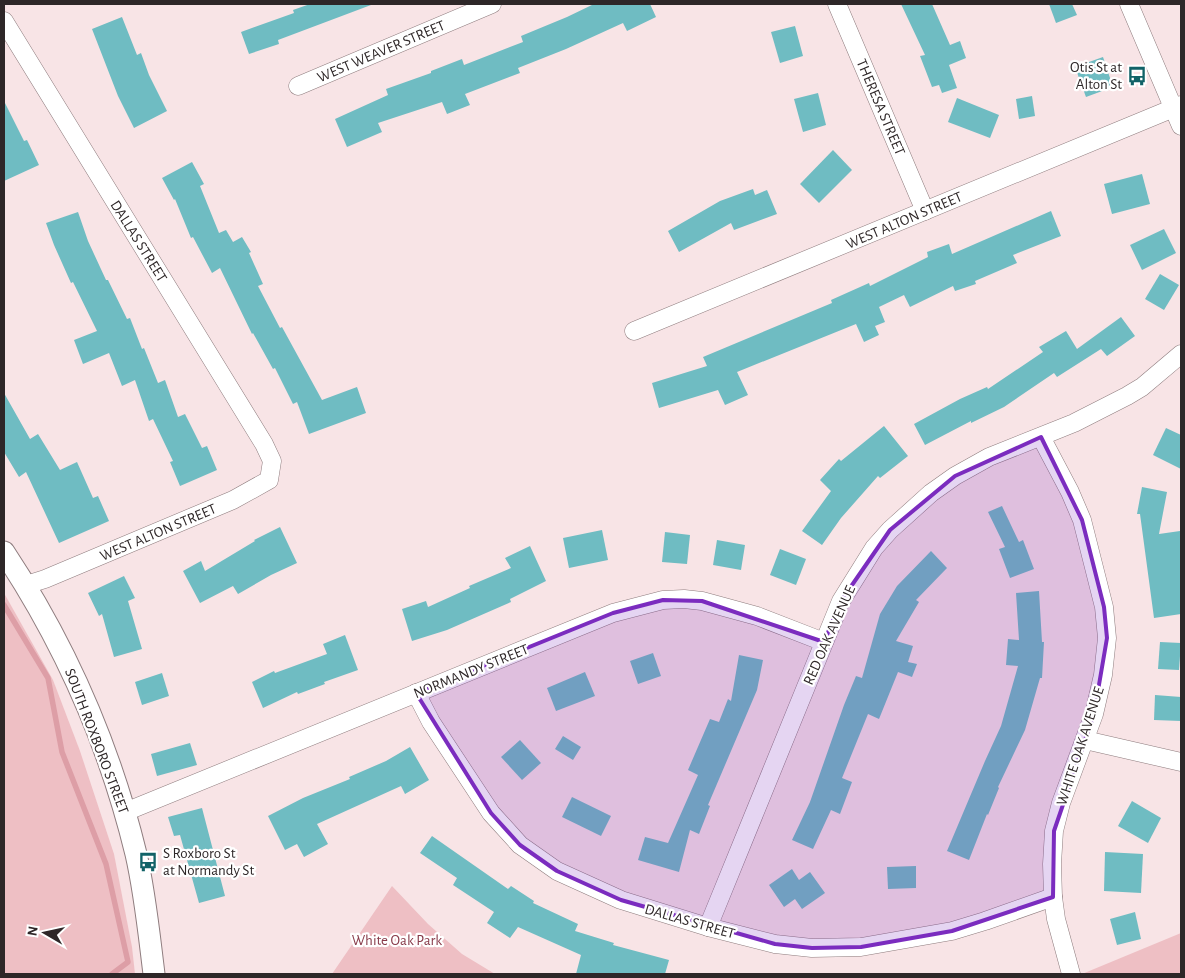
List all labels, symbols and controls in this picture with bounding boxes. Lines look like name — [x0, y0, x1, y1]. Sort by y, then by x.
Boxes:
street label: WEST WEAVER STREET — [315, 18, 448, 85]
street label: THERESA STREET — [854, 57, 908, 158]
place label: Otis St at Alton St — [1070, 60, 1122, 92]
bus stop icon: Otis St at Alton St — [1126, 65, 1148, 87]
street label: WEST ALTON STREET — [844, 189, 965, 252]
street label: DALLAS STREET — [108, 198, 170, 285]
street label: WEST ALTON STREET — [98, 501, 219, 564]
street label: RED OAK AVENUE — [801, 583, 858, 687]
street label: NORMANDY STREET — [412, 641, 531, 701]
street label: SOUTH ROXBORO STREET — [62, 666, 131, 817]
street label: WHITE OAK AVENUE — [1054, 685, 1107, 807]
place label: S Roxboro St at Normandy St — [163, 846, 254, 878]
bus stop icon: S Roxboro St at Normandy St — [137, 851, 159, 873]
street label: DALLAS STREET — [643, 901, 737, 942]
north arrow — [20, 908, 70, 958]
text: N — [25, 925, 41, 937]
park label: White Oak Park — [352, 933, 442, 948]

